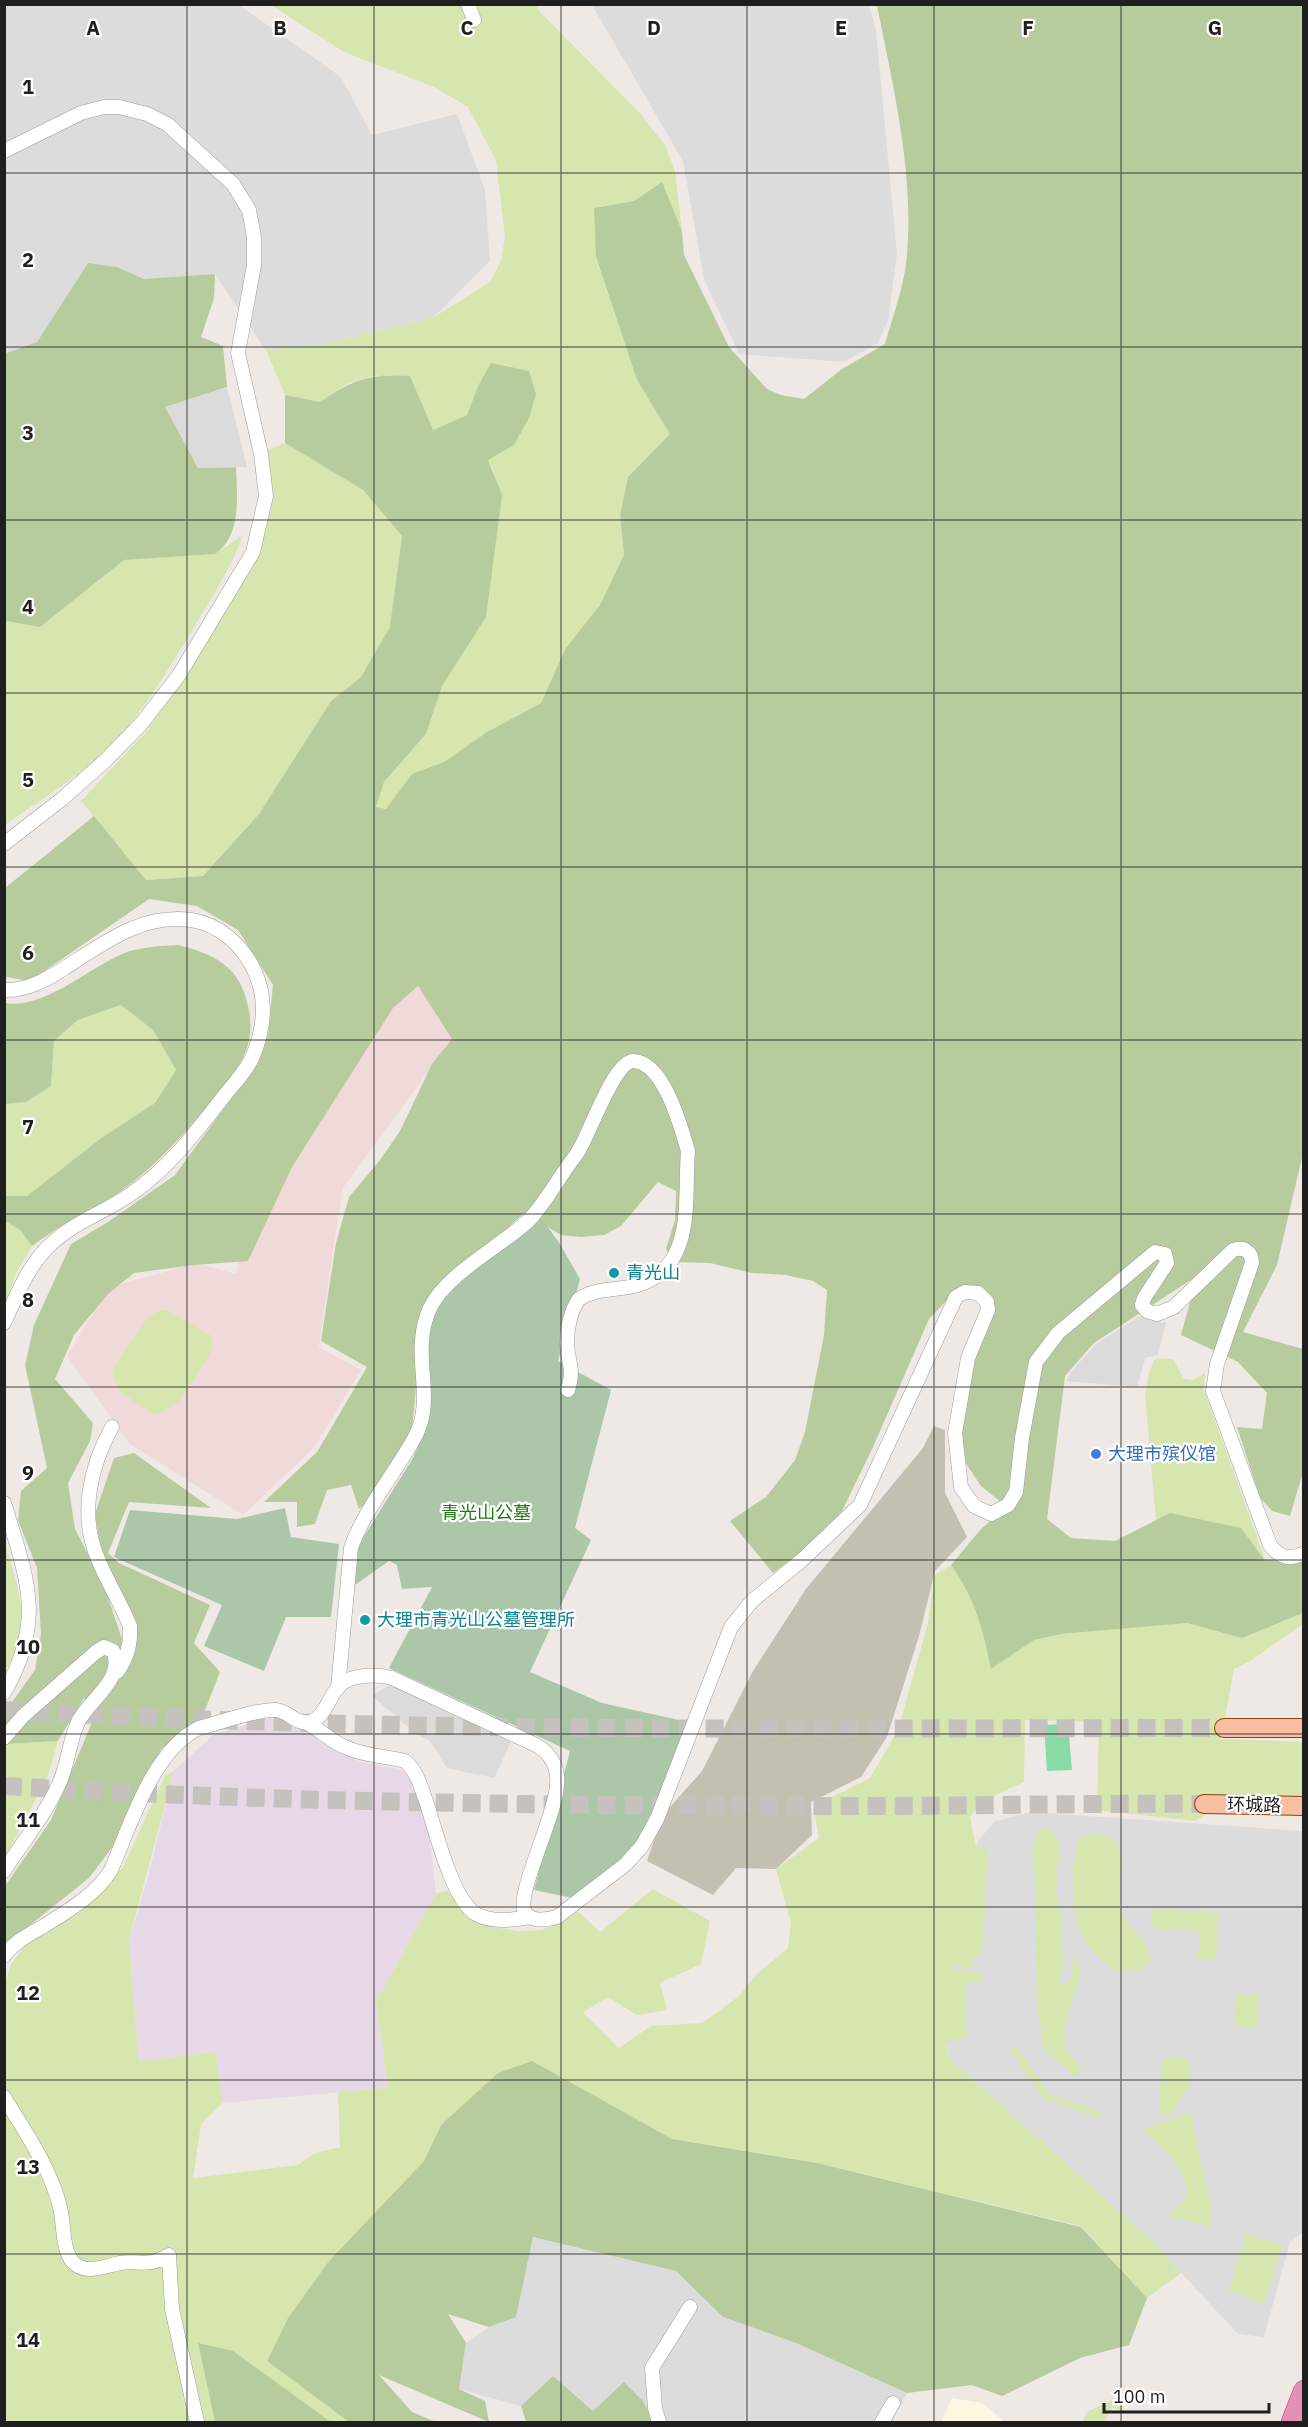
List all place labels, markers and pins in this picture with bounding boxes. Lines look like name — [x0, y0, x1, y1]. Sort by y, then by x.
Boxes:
place label: 青光山 — [626, 1261, 680, 1284]
marker: 青光山 — [607, 1266, 621, 1280]
place label: 大理市殡仪馆 — [1108, 1442, 1216, 1465]
marker: 大理市殡仪馆 — [1089, 1447, 1103, 1461]
place label: 大理市青光山公墓管理所 — [377, 1608, 575, 1631]
marker: 大理市青光山公墓管理所 — [358, 1613, 372, 1627]

